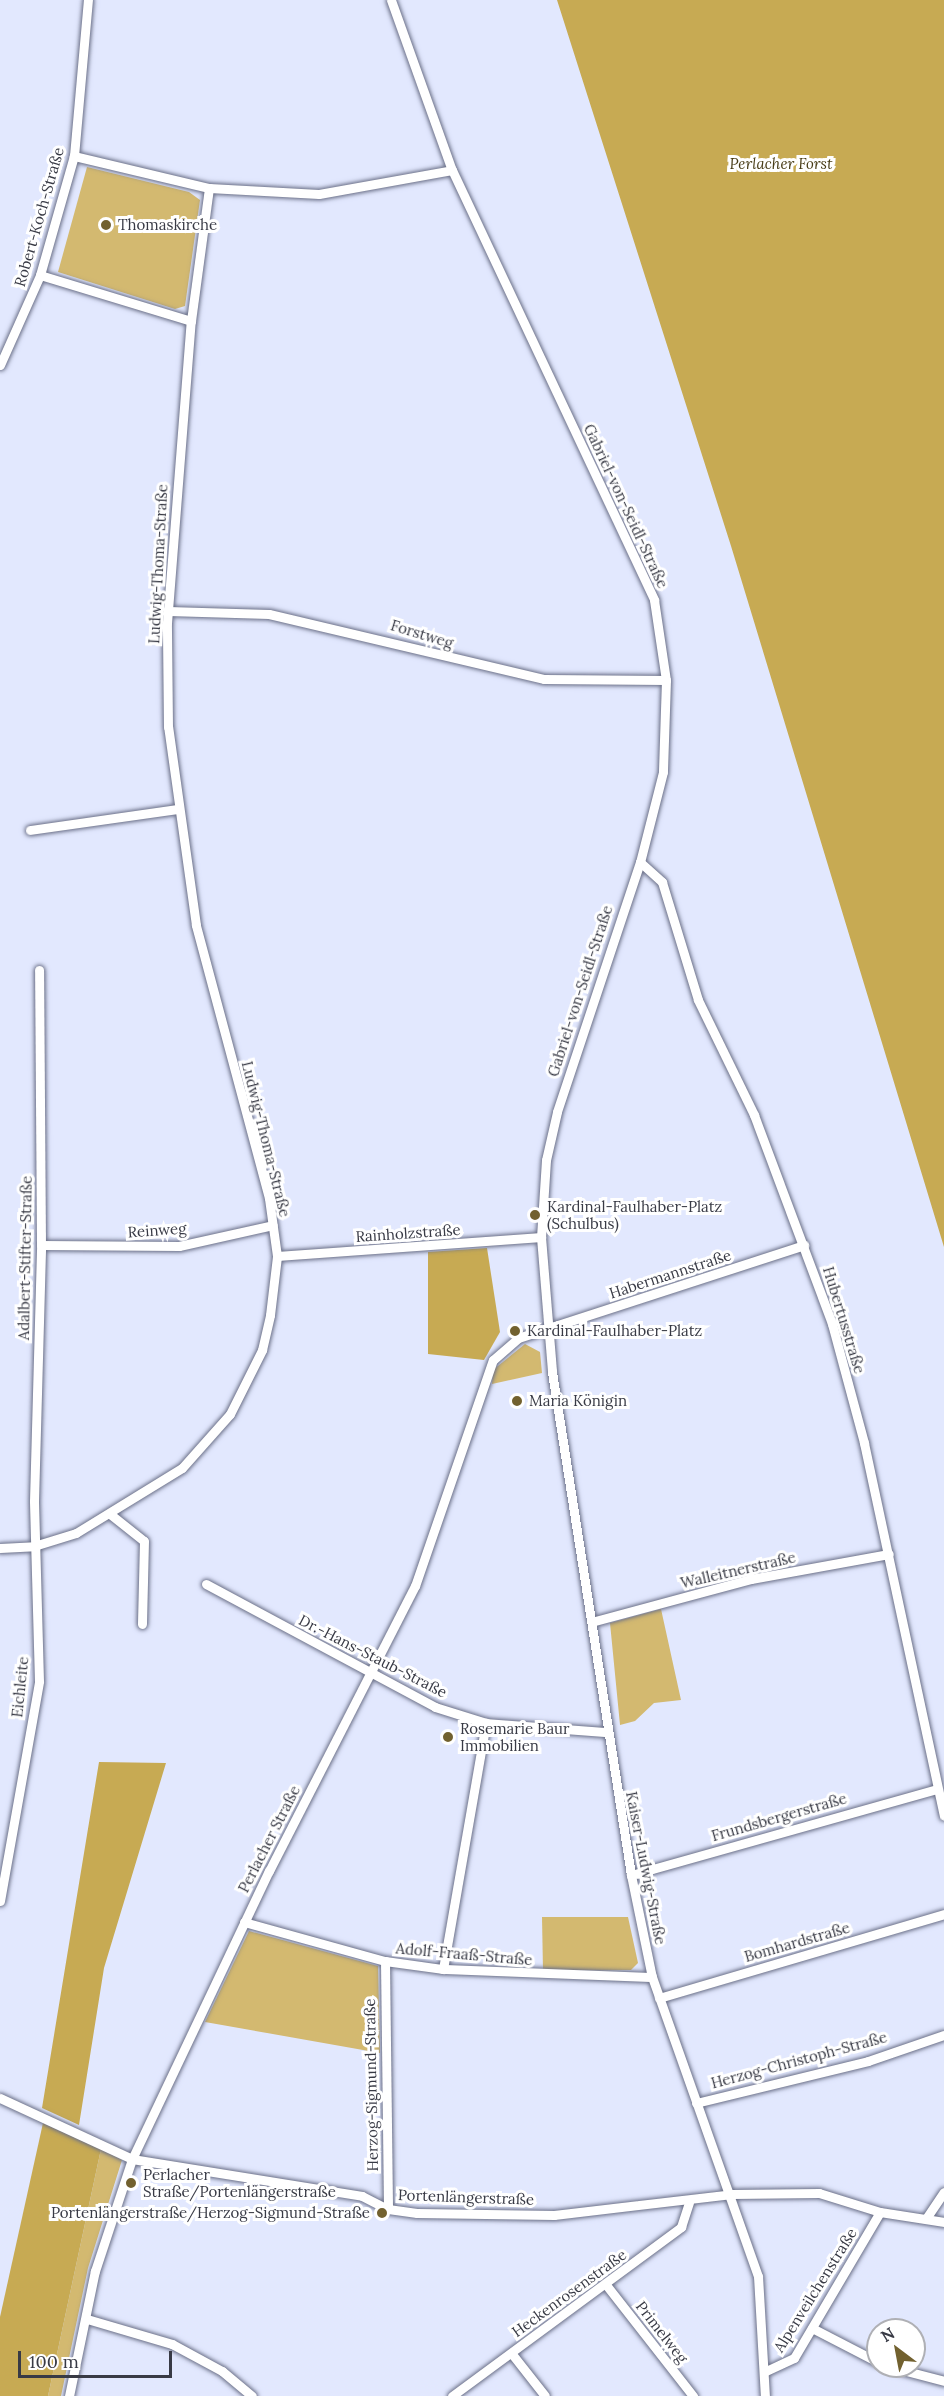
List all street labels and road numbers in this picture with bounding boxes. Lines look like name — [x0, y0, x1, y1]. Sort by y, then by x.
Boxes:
street label: Robert-Koch-Straße — [10, 145, 68, 289]
street label: Gabriel-von-Seidl-Straße — [580, 421, 672, 591]
street label: Ludwig-Thoma-Straße — [145, 484, 171, 644]
street label: Forstweg — [389, 616, 455, 652]
street label: Gabriel-von-Seidl-Straße — [544, 903, 616, 1079]
street label: Ludwig-Thoma-Straße — [238, 1059, 294, 1219]
street label: Adalbert-Stifter-Straße — [15, 1176, 35, 1340]
street label: Reinweg — [127, 1219, 187, 1241]
street label: Rainholzstraße — [355, 1220, 461, 1246]
street label: Habermannstraße — [607, 1246, 733, 1302]
street label: Hubertusstraße — [819, 1264, 869, 1376]
street label: Walleitnerstraße — [679, 1548, 797, 1592]
street label: Dr.-Hans-Staub-Straße — [296, 1611, 450, 1701]
street label: Eichleite — [8, 1656, 32, 1718]
street label: Perlacher Straße — [234, 1783, 304, 1895]
street label: Frundsbergerstraße — [709, 1789, 849, 1845]
street label: Kaiser-Ludwig-Straße — [622, 1790, 670, 1946]
street label: Bomhardstraße — [742, 1918, 852, 1966]
street label: Adolf-Fraaß-Straße — [395, 1939, 533, 1969]
street label: Herzog-Sigmund-Straße — [360, 1998, 382, 2172]
street label: Herzog-Christoph-Straße — [709, 2028, 889, 2092]
street label: Portenlängerstraße — [398, 2186, 534, 2208]
street label: Alpenveilchenstraße — [770, 2225, 860, 2355]
street label: Heckenrosenstraße — [508, 2245, 630, 2341]
street label: Primelweg — [632, 2297, 692, 2367]

